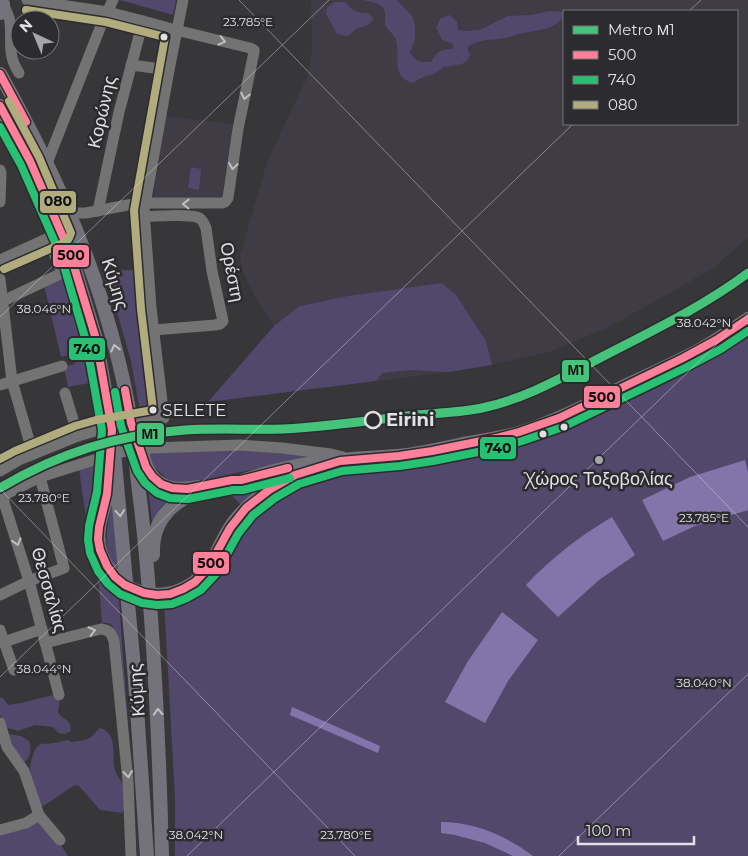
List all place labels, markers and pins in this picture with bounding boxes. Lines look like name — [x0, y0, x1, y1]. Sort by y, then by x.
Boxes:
unlabelled marker — [159, 32, 169, 42]
place label: SELETE — [162, 400, 226, 420]
marker: SELETE — [148, 405, 158, 415]
place label: Eirini — [386, 409, 434, 431]
marker: Eirini — [364, 411, 382, 429]
unlabelled marker — [559, 422, 569, 432]
unlabelled marker — [538, 429, 548, 439]
marker: Χώρος Τοξοβολίας — [593, 454, 605, 466]
place label: Χώρος Τοξοβολίας — [522, 468, 673, 490]

